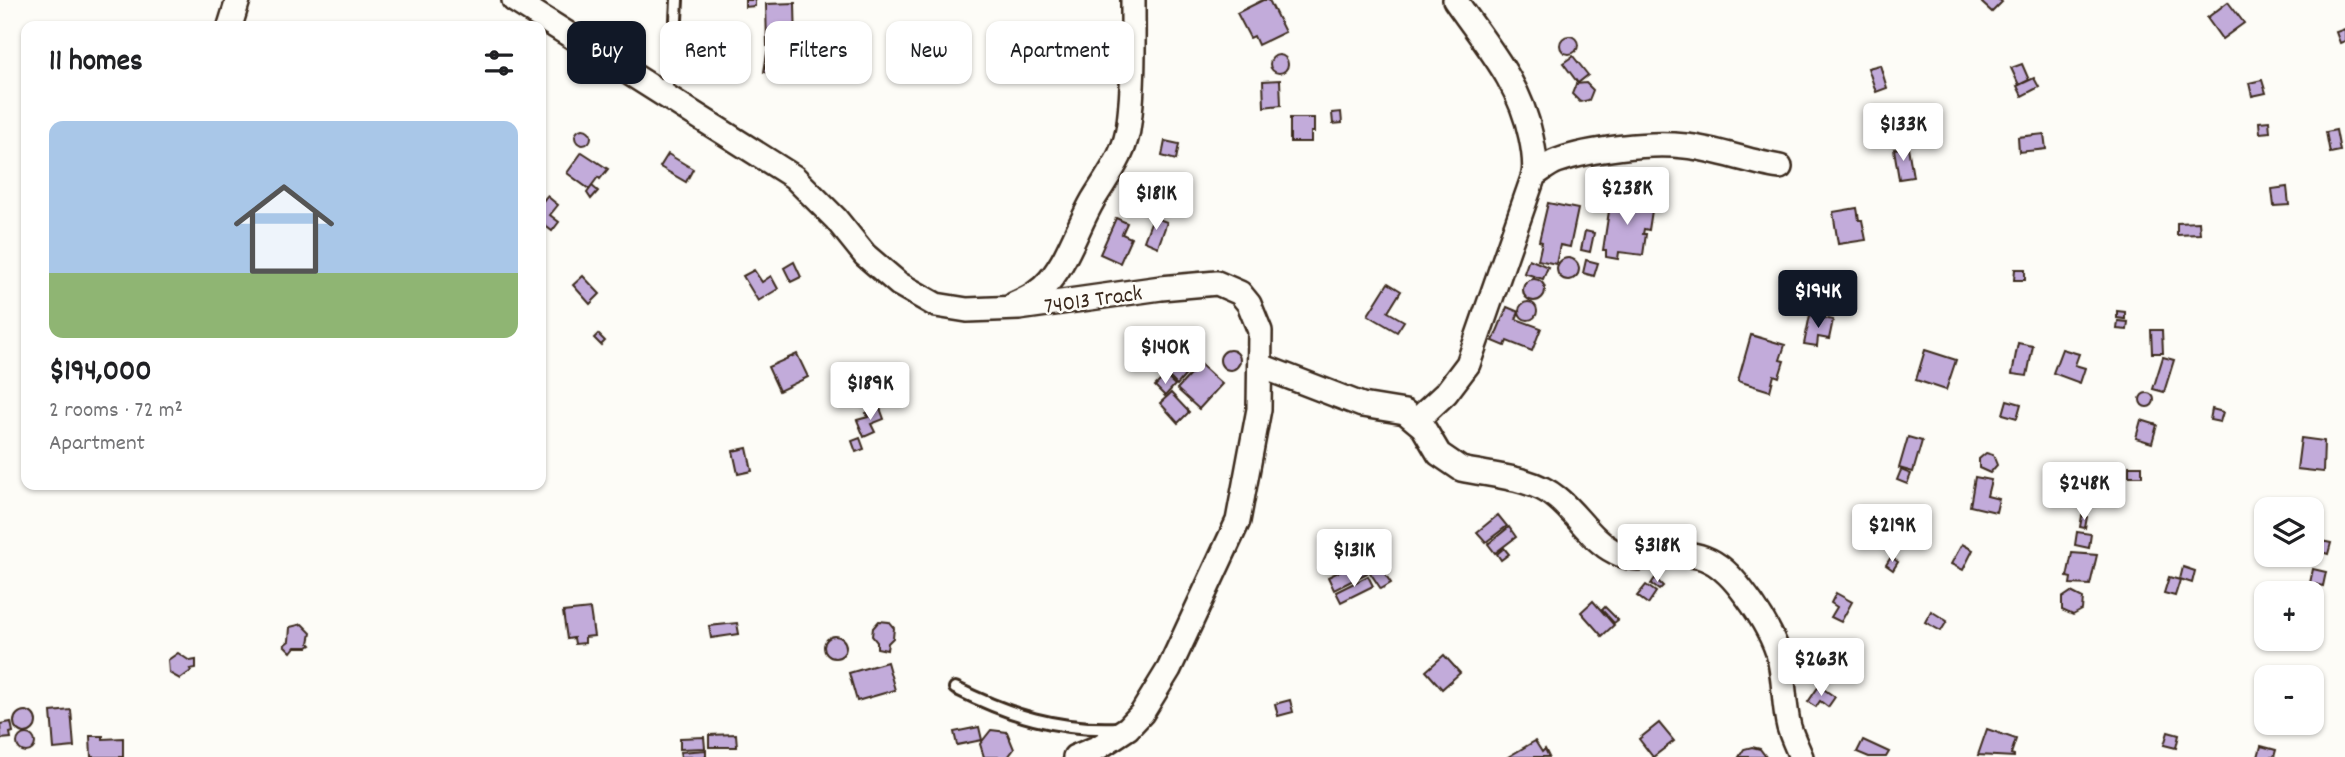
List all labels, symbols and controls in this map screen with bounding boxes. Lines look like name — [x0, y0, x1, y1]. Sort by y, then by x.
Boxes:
chip: Buy — [567, 21, 646, 84]
chip: Rent — [660, 21, 751, 84]
chip: Filters — [765, 21, 872, 84]
chip: New — [886, 21, 972, 84]
chip: Apartment — [986, 21, 1134, 84]
text: 11 homes — [49, 42, 143, 85]
icon: filters — [480, 44, 518, 82]
pin: $133K — [1854, 104, 1952, 163]
text: $133K — [1879, 109, 1927, 142]
icon: home — [221, 166, 347, 292]
pin: $238K — [1578, 168, 1676, 227]
pin: $181K — [1107, 173, 1205, 232]
text: $238K — [1601, 173, 1653, 206]
text: $181K — [1135, 178, 1177, 211]
pin: $194K — [1769, 270, 1867, 330]
text: $194K — [1794, 276, 1842, 309]
street label: 74013 Track — [1042, 278, 1145, 325]
pin: $140K — [1116, 326, 1214, 386]
text: $140K — [1140, 332, 1190, 365]
text: $194,000 — [49, 352, 152, 395]
pin: $189K — [821, 362, 919, 422]
text: $189K — [846, 368, 894, 401]
text: 2 rooms · 72 m² — [49, 395, 183, 428]
text: Apartment — [49, 428, 145, 461]
pin: $248K — [2035, 462, 2133, 522]
text: $248K — [2058, 468, 2110, 501]
map controls — [2254, 497, 2324, 735]
button: layers — [2254, 497, 2324, 567]
pin: $219K — [1843, 504, 1941, 564]
text: $219K — [1868, 510, 1916, 543]
pin: $318K — [1608, 524, 1706, 584]
pin: $131K — [1305, 530, 1403, 589]
text: $318K — [1634, 530, 1680, 563]
text: $131K — [1333, 535, 1375, 568]
button: + — [2254, 581, 2324, 651]
pin: $263K — [1772, 638, 1870, 698]
text: $263K — [1794, 644, 1848, 677]
button: − — [2254, 665, 2324, 735]

